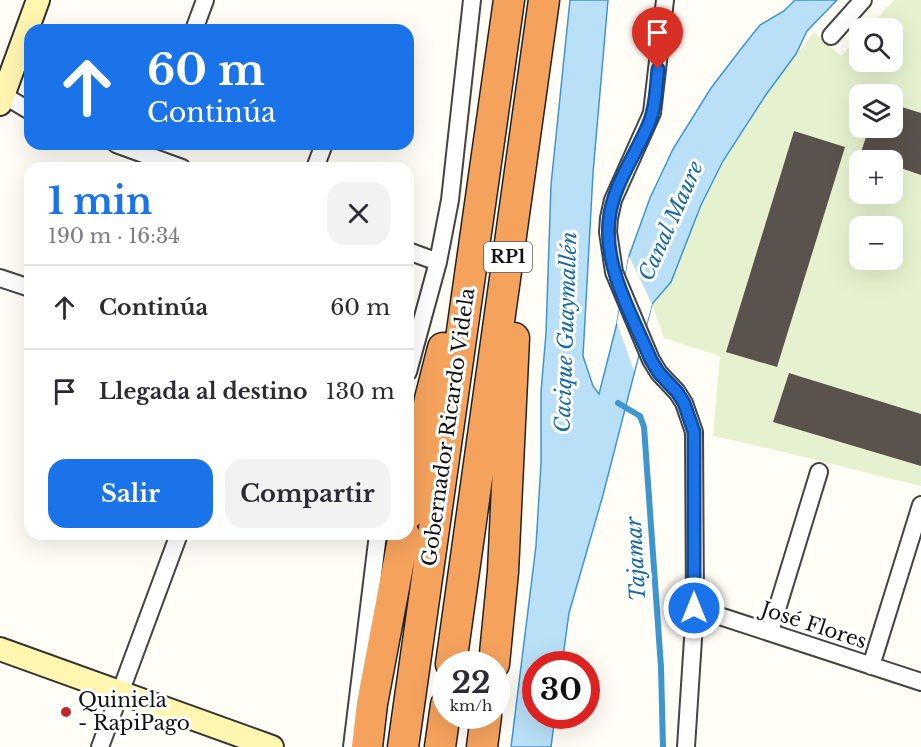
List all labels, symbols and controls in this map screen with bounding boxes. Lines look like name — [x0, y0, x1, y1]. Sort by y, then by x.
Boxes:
pin — [632, 7, 683, 69]
icon: arrive — [641, 16, 674, 49]
map controls — [849, 18, 903, 270]
button: search — [849, 18, 903, 72]
text: 60 m — [147, 44, 265, 96]
icon: ahead — [48, 48, 126, 126]
button: layers — [849, 84, 903, 138]
text: Continúa — [147, 96, 276, 129]
button: + — [849, 150, 903, 204]
water label: Canal Maure — [633, 157, 709, 285]
text: 1 min — [48, 179, 152, 224]
button: close — [327, 182, 390, 245]
button: − — [849, 216, 903, 270]
text: 190 m · 16:34 — [48, 224, 180, 248]
water label: Cacique Guaymallén — [550, 231, 582, 433]
road number: RP1 — [484, 242, 532, 272]
street label: Gobernador Ricardo Videla — [417, 285, 480, 568]
icon: ahead — [48, 291, 81, 324]
text: Continúa — [99, 294, 208, 321]
text: 60 m — [330, 294, 390, 321]
icon: arrive — [48, 375, 81, 408]
text: Llegada al destino — [99, 378, 308, 405]
text: 130 m — [326, 378, 395, 405]
button: Salir — [48, 459, 213, 528]
button: Compartir — [225, 459, 390, 528]
water label: Tajamar — [621, 515, 651, 602]
position arrow — [662, 576, 726, 640]
street label: José Flores — [755, 596, 870, 653]
speed limit sign: 30 — [522, 651, 600, 729]
text: 22 — [451, 664, 491, 701]
place label: Quiniela - RapiPago — [78, 688, 190, 735]
text: km/h — [450, 696, 492, 715]
marker: Quiniela - RapiPago — [59, 705, 73, 719]

